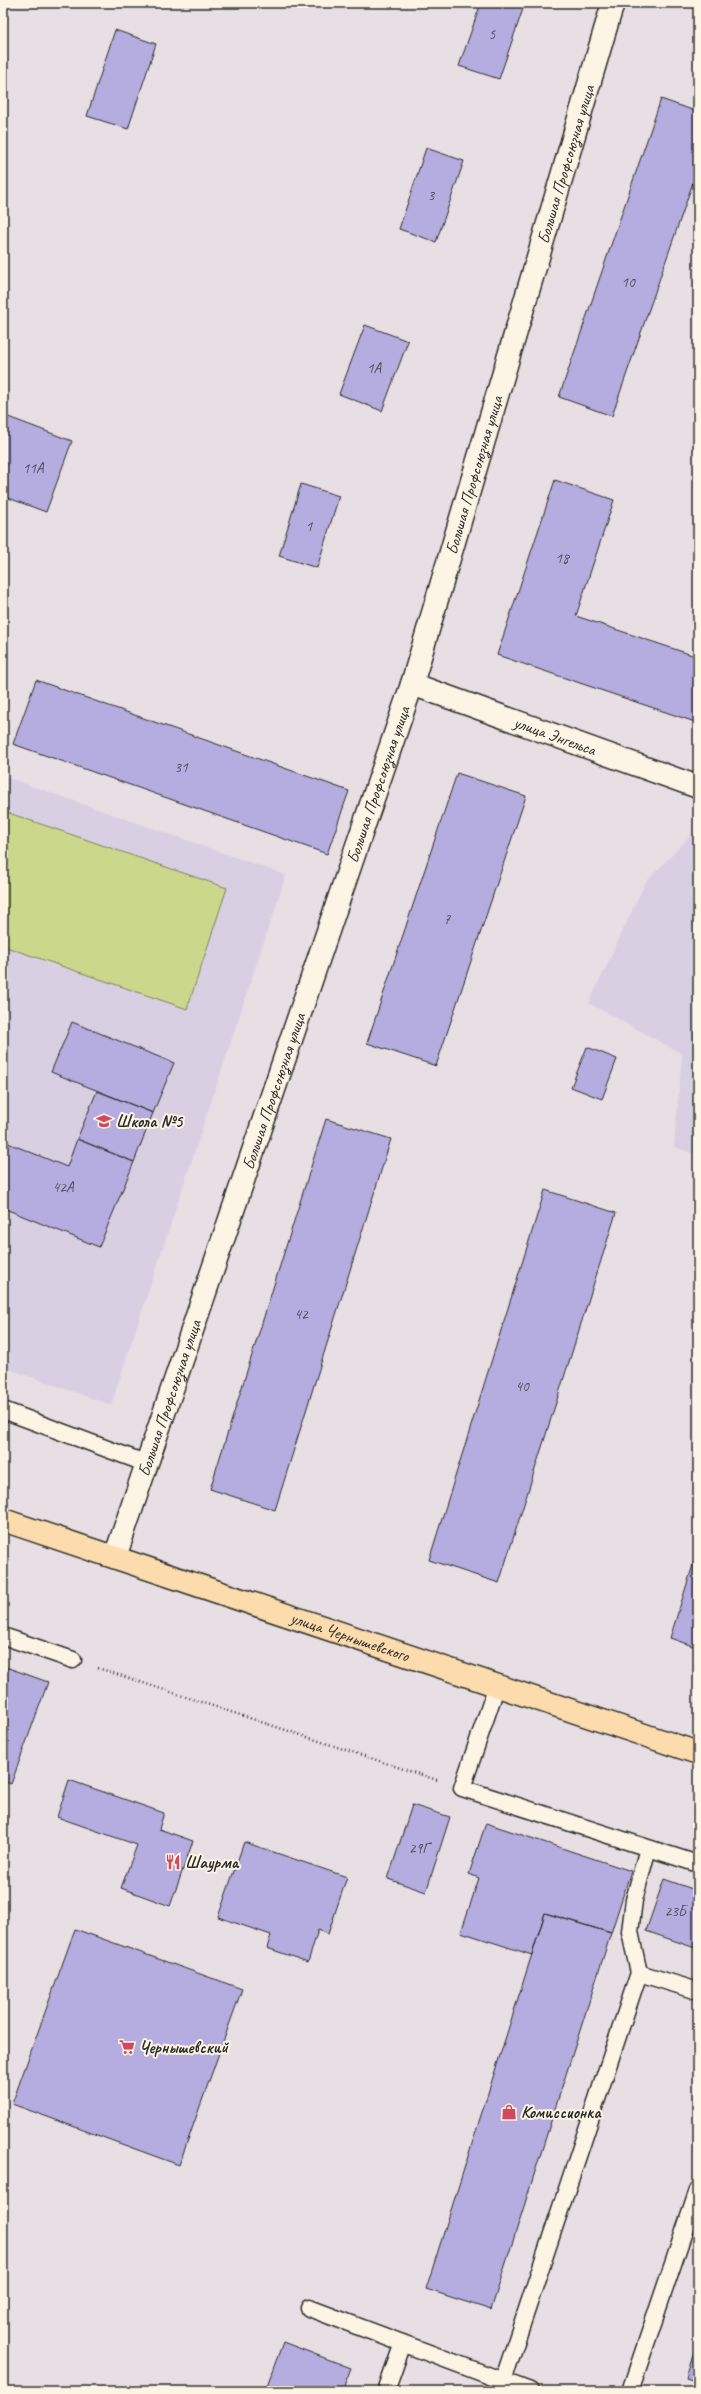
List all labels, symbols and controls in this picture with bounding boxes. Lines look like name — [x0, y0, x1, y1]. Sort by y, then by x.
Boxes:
house number: 5 — [489, 25, 497, 44]
street label: Большая Профсоюзная улица — [533, 82, 600, 246]
house number: 3 — [428, 186, 436, 205]
house number: 10 — [621, 273, 636, 292]
house number: 1А — [367, 359, 383, 378]
street label: Большая Профсоюзная улица — [441, 392, 508, 557]
house number: 11А — [22, 459, 45, 478]
house number: 1 — [306, 517, 314, 536]
house number: 18 — [555, 549, 570, 568]
street label: Большая Профсоюзная улица — [342, 702, 415, 866]
street label: улица Энгельса — [510, 711, 600, 761]
house number: 31 — [174, 758, 189, 777]
house number: 7 — [444, 910, 452, 929]
street label: Большая Профсоюзная улица — [238, 1009, 311, 1172]
place label: Школа №5 — [116, 1111, 184, 1132]
school or university icon: Школа №5 — [95, 1112, 113, 1130]
house number: 42А — [52, 1178, 75, 1197]
house number: 42 — [294, 1305, 309, 1324]
street label: Большая Профсоюзная улица — [133, 1316, 206, 1479]
house number: 40 — [515, 1377, 530, 1396]
street label: улица Чернышевского — [287, 1607, 413, 1667]
house number: 29Г — [409, 1839, 432, 1858]
place label: Шаурма — [185, 1852, 240, 1873]
restaurant icon: Шаурма — [164, 1853, 182, 1871]
house number: 23Б — [664, 1902, 688, 1921]
place label: Чернышевский — [139, 2037, 230, 2058]
supermarket icon: Чернышевский — [118, 2038, 136, 2056]
place label: Комиссионка — [521, 2102, 602, 2123]
shop icon: Комиссионка — [500, 2103, 518, 2121]

